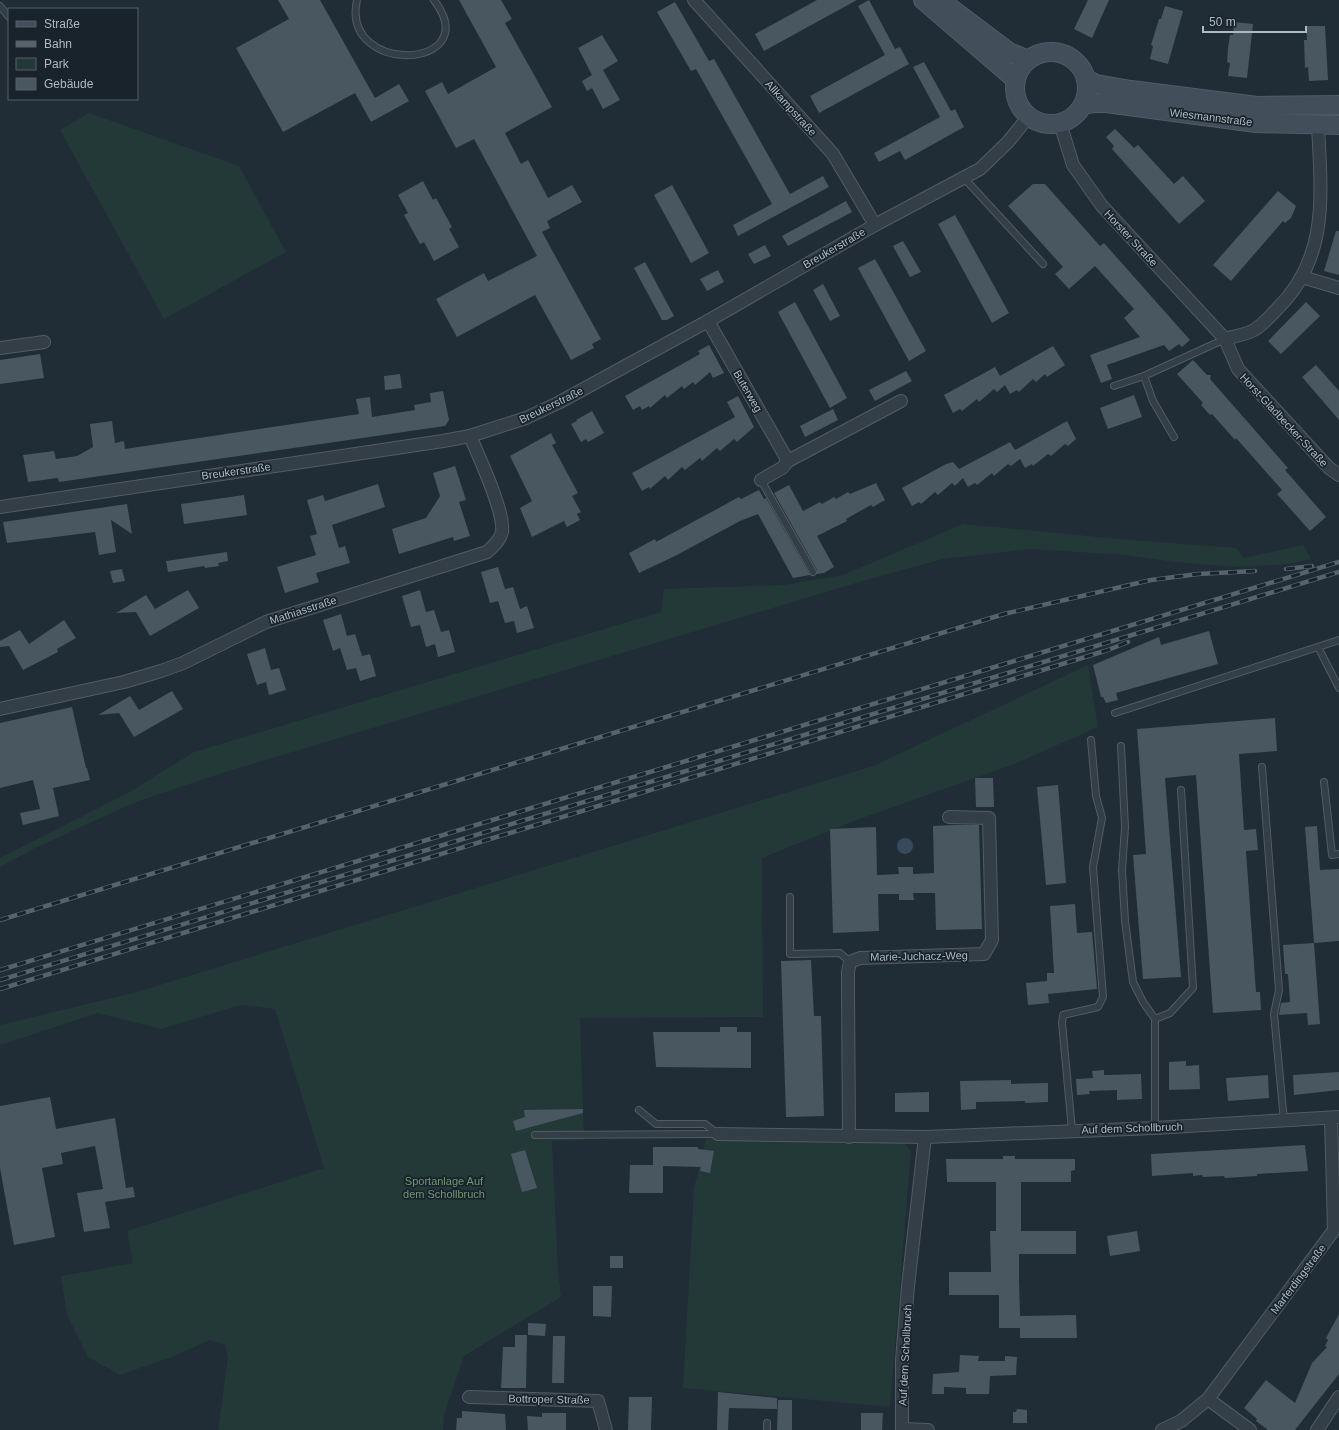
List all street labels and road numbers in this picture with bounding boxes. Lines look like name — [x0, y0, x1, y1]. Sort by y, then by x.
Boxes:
street label: Allkampstraße — [763, 78, 819, 138]
street label: Wiesmannstraße — [1169, 106, 1253, 128]
street label: Horster Straße — [1102, 208, 1160, 268]
street label: Breukerstraße — [801, 225, 867, 271]
street label: Buterweg — [731, 368, 765, 414]
street label: Horst-Gladbecker-Straße — [1238, 371, 1330, 469]
street label: Breukerstraße — [517, 384, 585, 426]
street label: Breukerstraße — [201, 460, 271, 482]
street label: Mathiasstraße — [268, 594, 338, 626]
street label: Marie-Juchacz-Weg — [870, 949, 968, 963]
street label: Auf dem Schollbruch — [1081, 1120, 1183, 1136]
street label: Marferdingstraße — [1268, 1242, 1328, 1316]
street label: Auf dem Schollbruch — [896, 1304, 914, 1406]
street label: Bottroper Straße — [508, 1392, 590, 1406]

